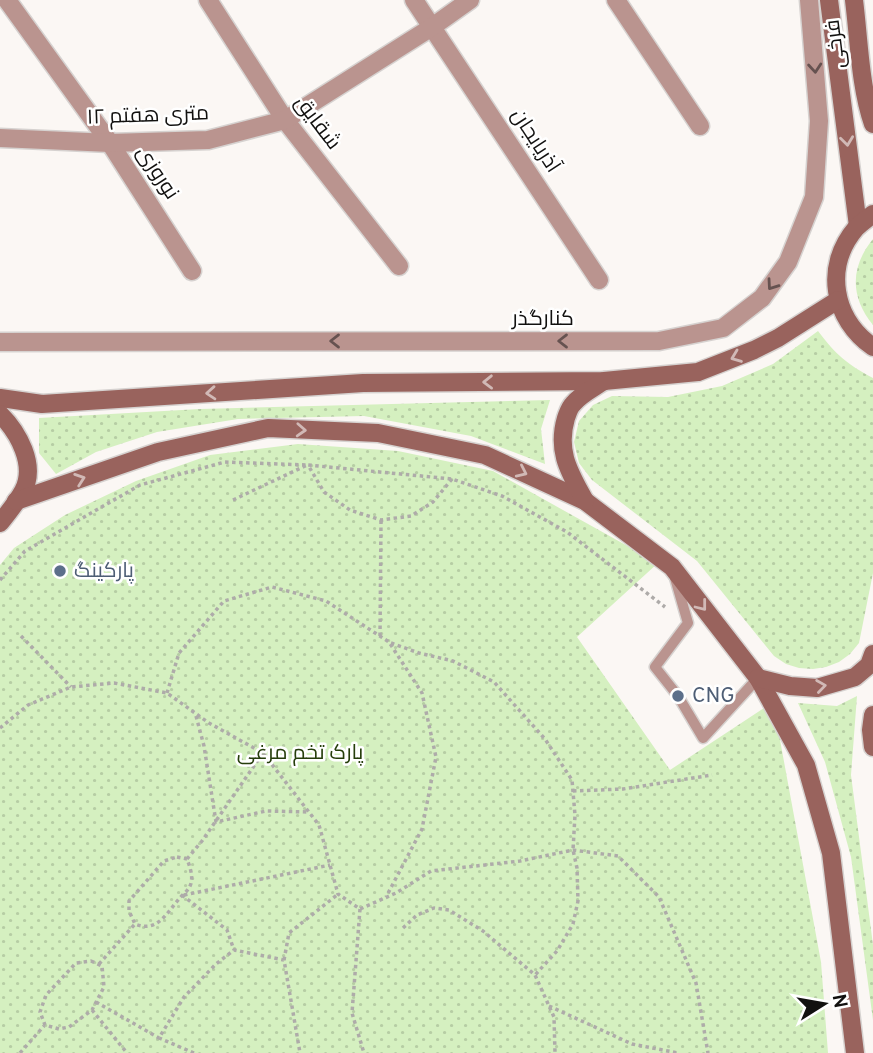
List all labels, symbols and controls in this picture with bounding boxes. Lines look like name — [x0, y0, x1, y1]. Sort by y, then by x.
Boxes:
street label: فرخی — [820, 18, 852, 70]
one-way arrow — [807, 63, 822, 74]
street label: شقایق — [288, 90, 346, 156]
street label: ۱۲ متری هفتم — [86, 100, 210, 132]
street label: آذریایجان — [504, 104, 566, 179]
one-way arrow — [840, 135, 855, 146]
street label: نوروزی — [130, 141, 184, 205]
one-way arrow — [768, 277, 780, 290]
street label: کنارگذر — [511, 306, 574, 333]
one-way arrow — [329, 333, 340, 349]
one-way arrow — [557, 333, 567, 349]
one-way arrow — [731, 349, 743, 363]
one-way arrow — [482, 374, 492, 390]
one-way arrow — [206, 385, 217, 400]
one-way arrow — [295, 422, 306, 437]
one-way arrow — [515, 464, 527, 478]
one-way arrow — [74, 473, 86, 487]
place label: پارکینگ — [74, 558, 134, 585]
marker: پارکینگ — [52, 563, 68, 579]
one-way arrow — [694, 598, 707, 611]
one-way arrow — [815, 678, 827, 693]
place label: CNG — [692, 683, 735, 710]
marker: CNG — [670, 688, 686, 704]
park label: پارک تخم مرغی — [237, 740, 364, 767]
north arrow — [789, 969, 859, 1039]
text: N — [826, 992, 852, 1010]

